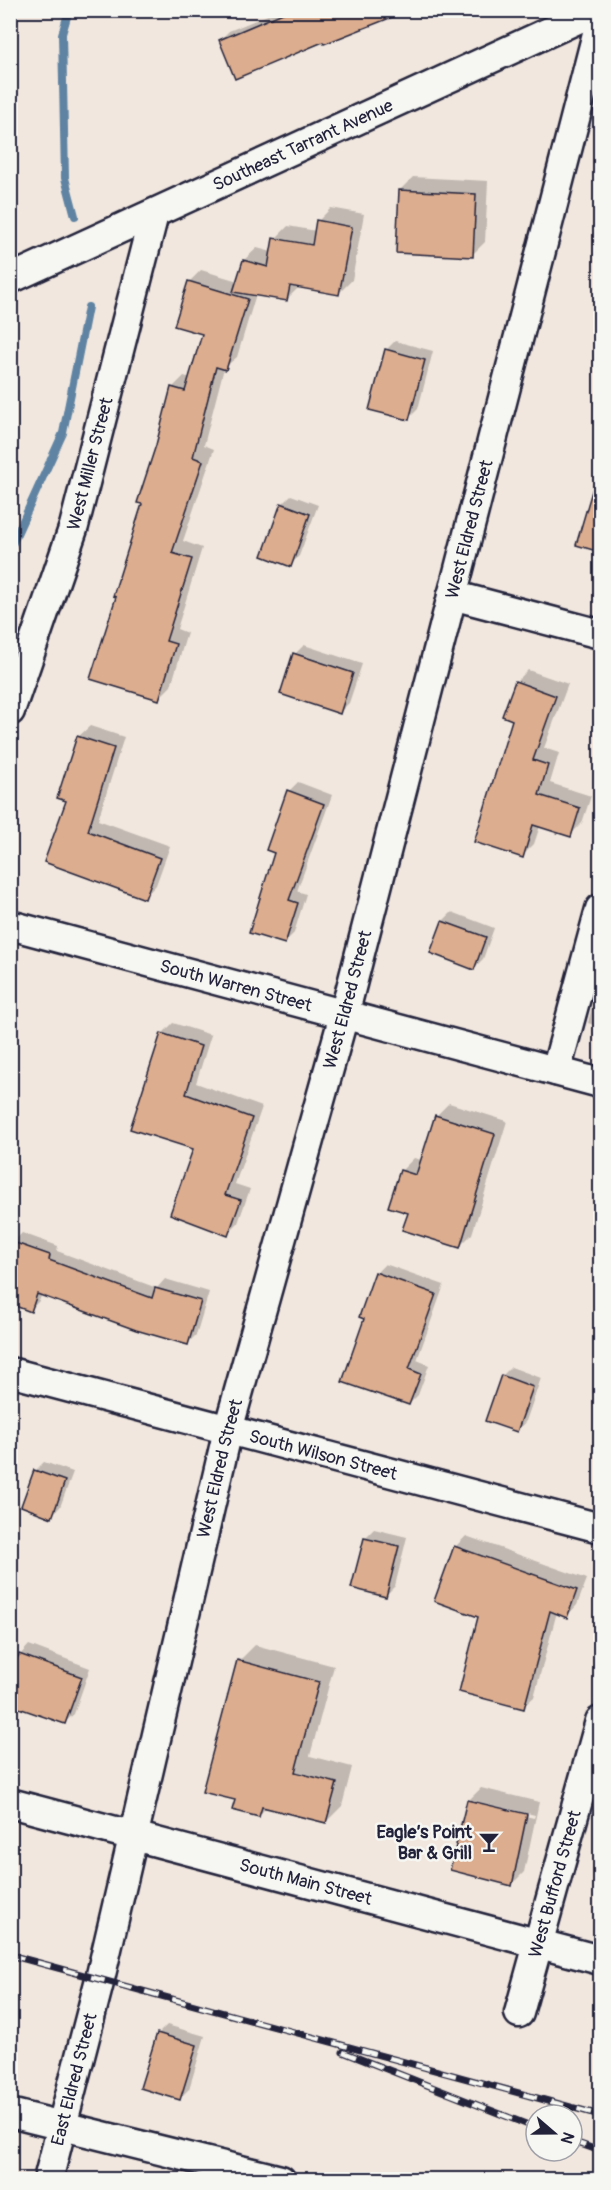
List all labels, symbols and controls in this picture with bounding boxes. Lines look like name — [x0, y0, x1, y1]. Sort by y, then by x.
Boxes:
street label: Southeast Tarrant Avenue — [209, 94, 397, 197]
street label: West Miller Street — [62, 394, 119, 533]
street label: West Eldred Street — [441, 457, 499, 601]
street label: West Eldred Street — [318, 927, 378, 1072]
street label: South Warren Street — [157, 955, 315, 1018]
street label: West Eldred Street — [192, 1396, 248, 1540]
street label: South Wilson Street — [247, 1425, 400, 1486]
street label: West Bufford Street — [524, 1807, 587, 1960]
place label: Eagle’s Point Bar & Grill — [376, 1821, 473, 1865]
bar icon: Eagle’s Point Bar & Grill — [477, 1830, 501, 1854]
street label: South Main Street — [237, 1854, 375, 1911]
street label: East Eldred Street — [46, 2010, 103, 2148]
north arrow — [524, 2103, 584, 2163]
text: N — [556, 2129, 578, 2146]

